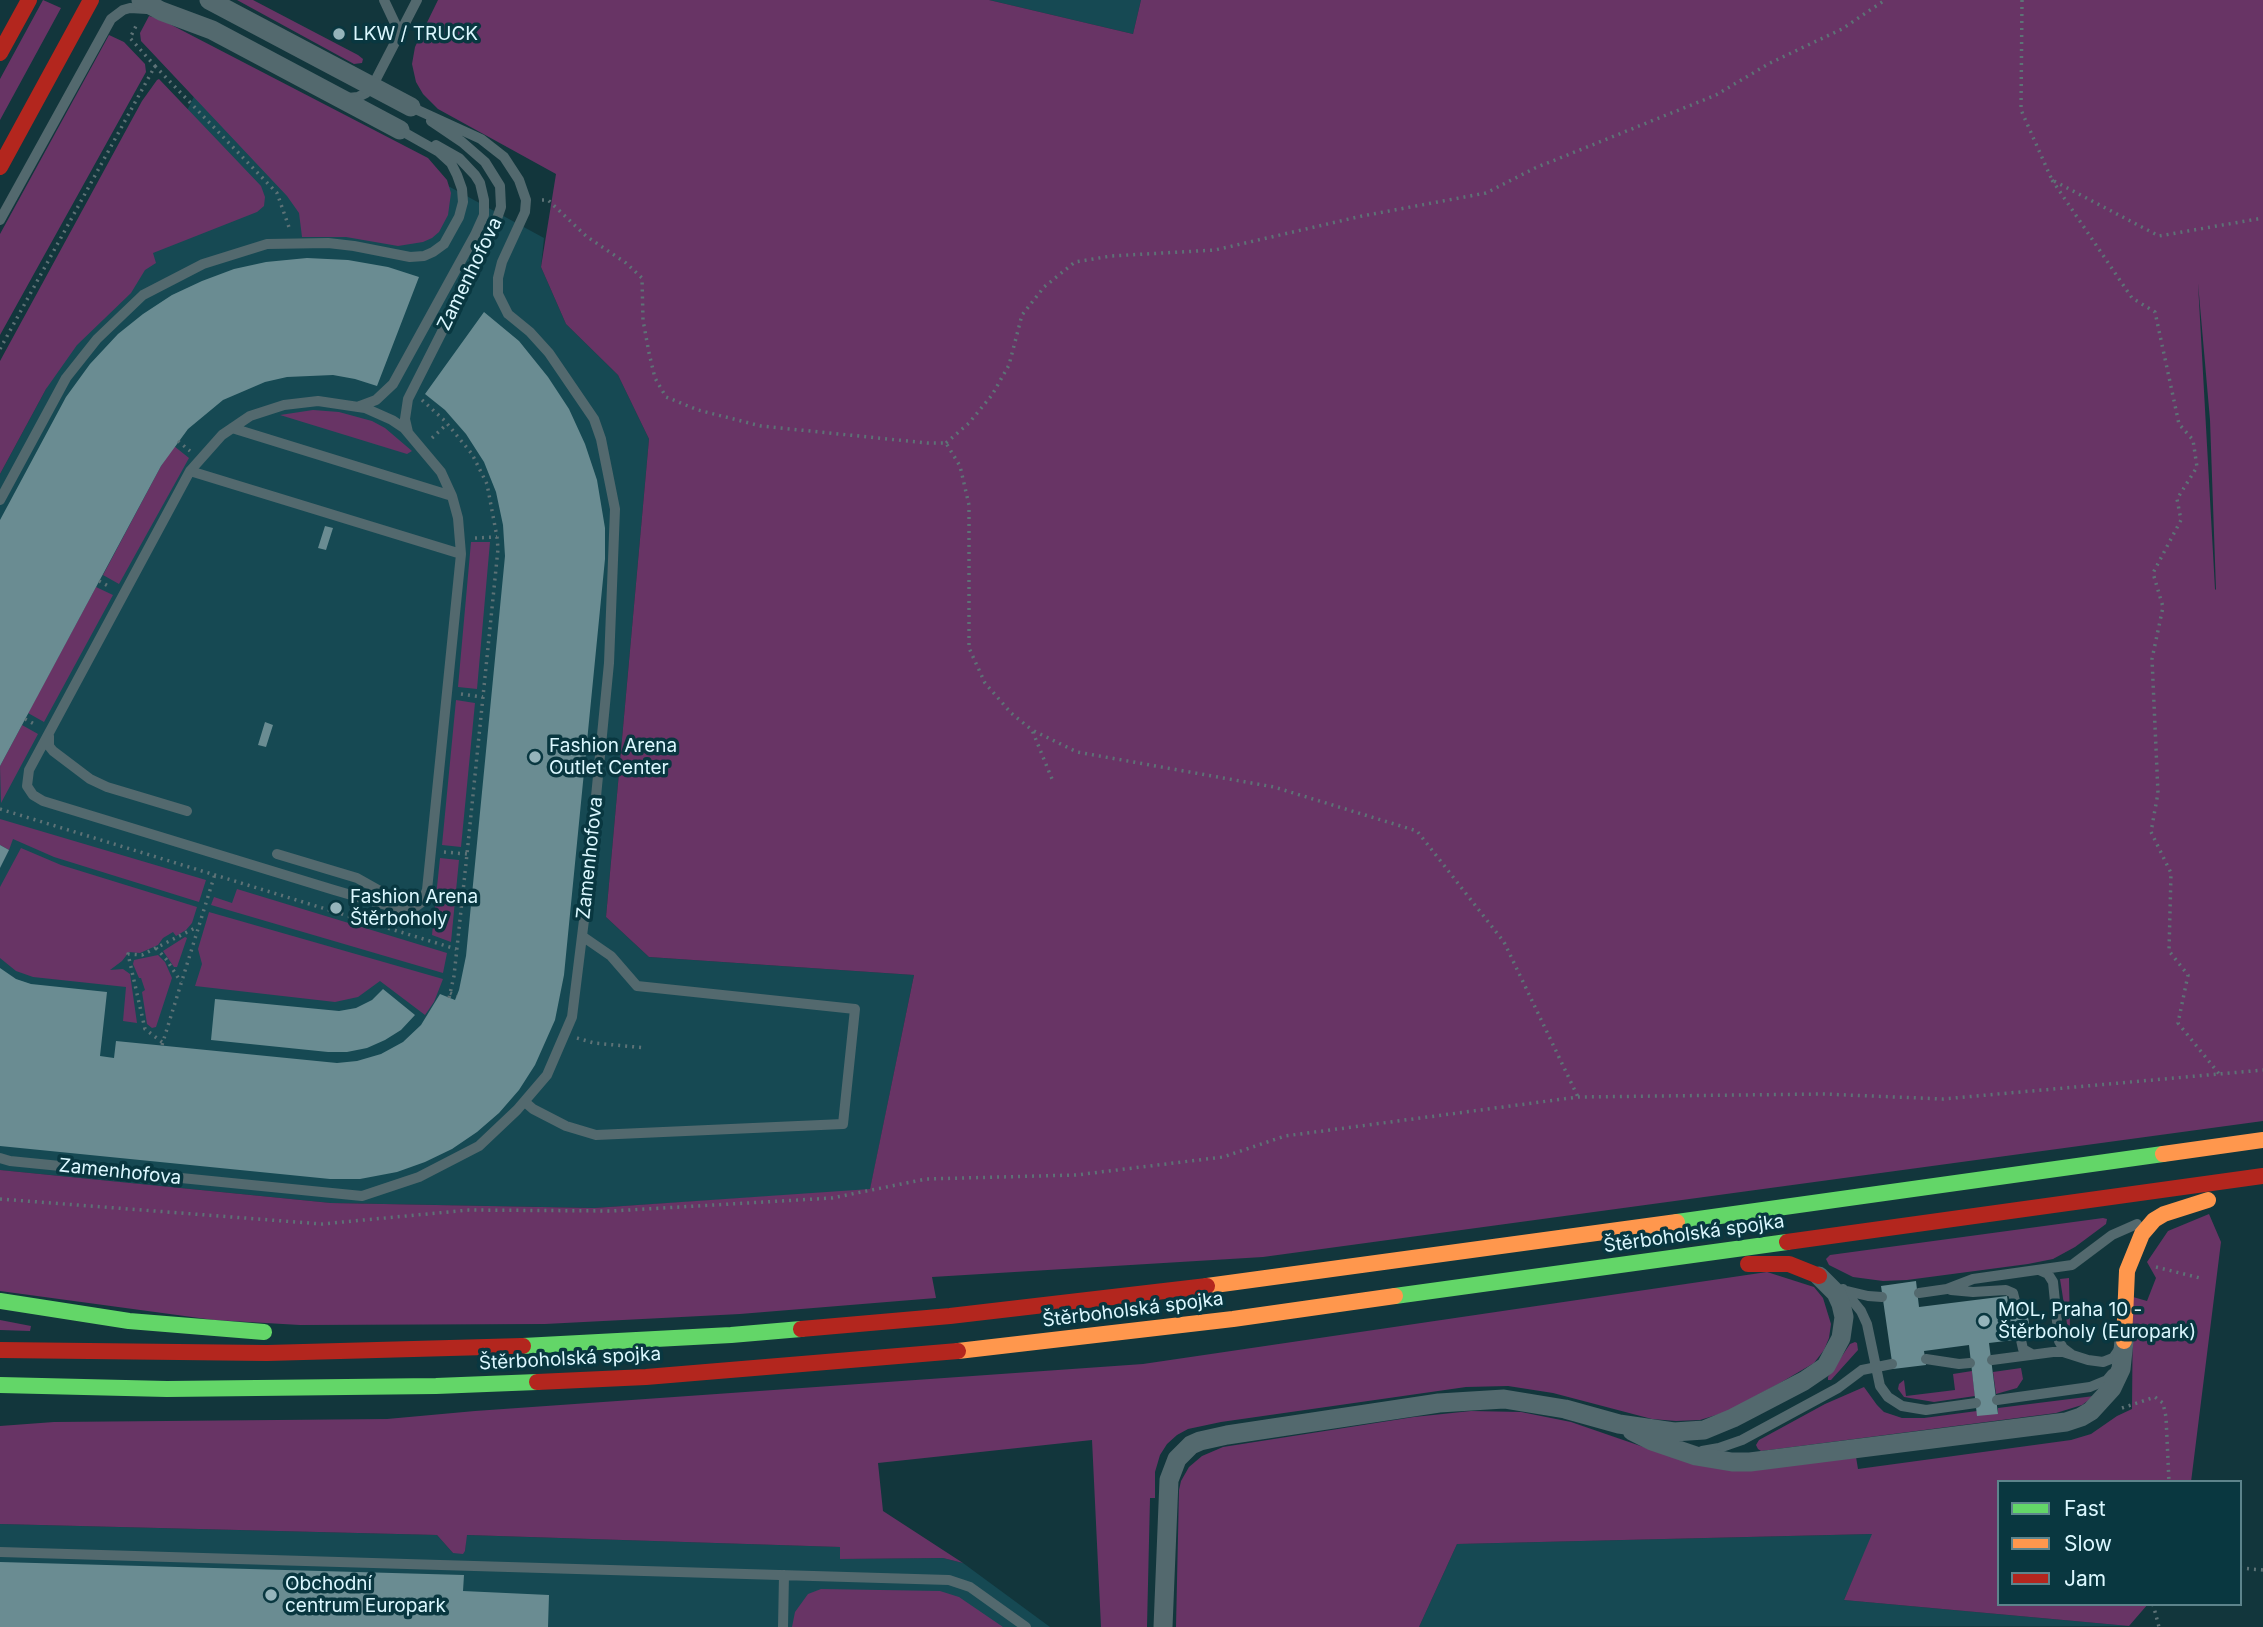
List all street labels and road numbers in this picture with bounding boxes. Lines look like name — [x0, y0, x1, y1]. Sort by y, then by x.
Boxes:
street label: Zamenhofova — [433, 214, 507, 334]
street label: Zamenhofova — [572, 796, 608, 920]
street label: Zamenhofova — [58, 1154, 182, 1190]
street label: Štěrboholská spojka — [1602, 1210, 1786, 1258]
street label: Štěrboholská spojka — [1041, 1288, 1225, 1332]
street label: Štěrboholská spojka — [478, 1343, 662, 1375]

